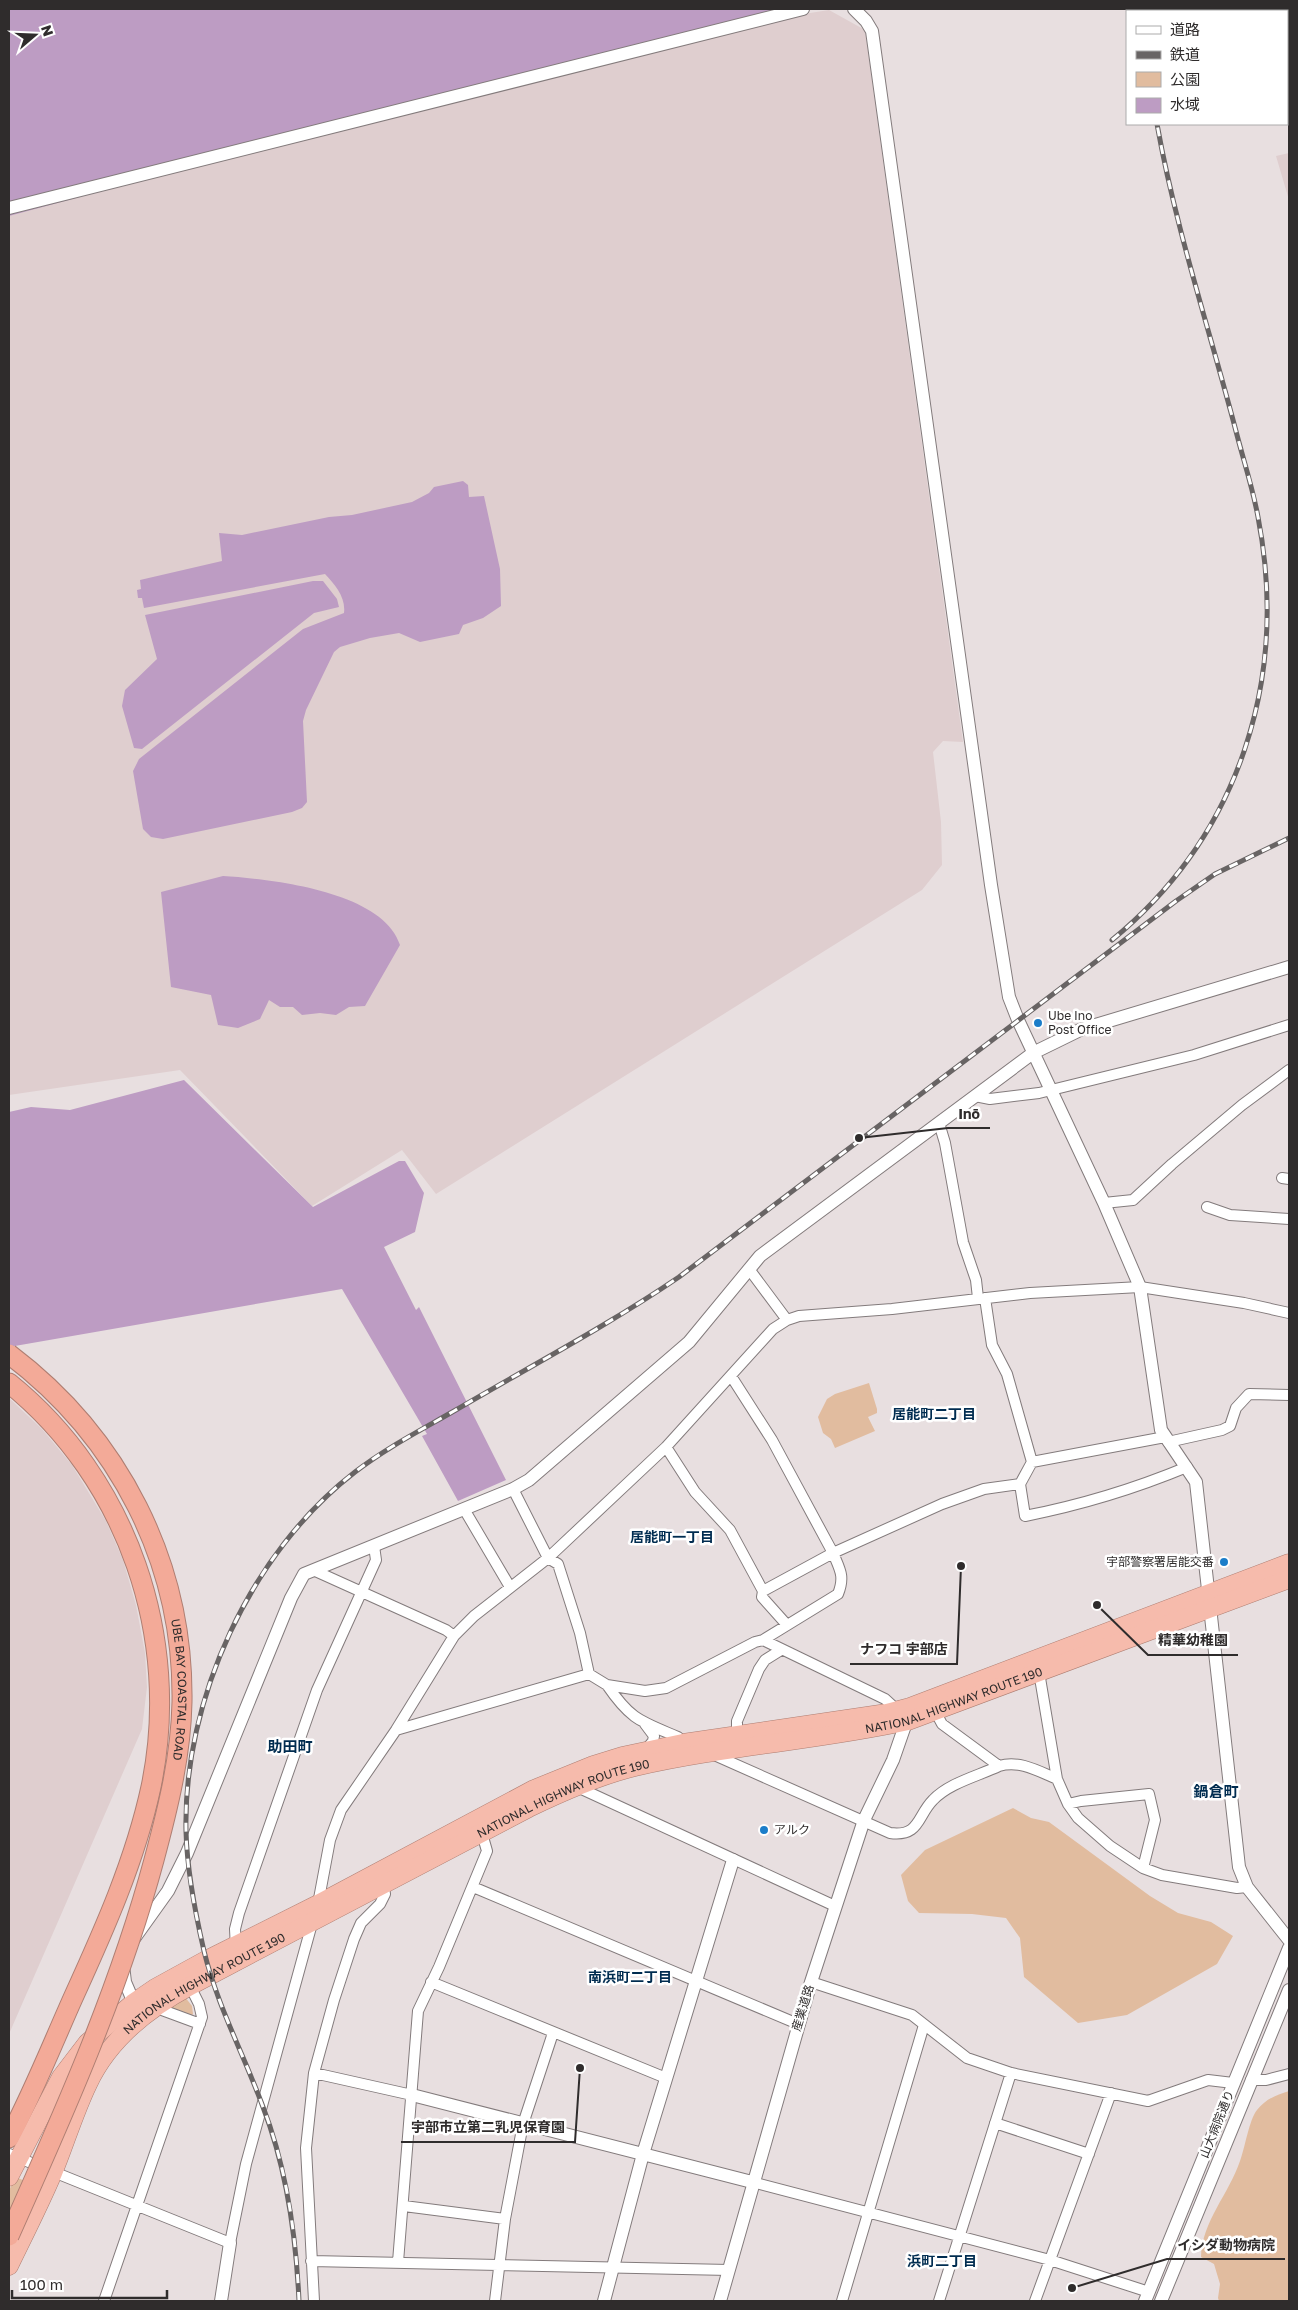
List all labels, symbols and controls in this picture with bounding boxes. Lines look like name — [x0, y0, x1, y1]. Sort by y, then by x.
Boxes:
north arrow — [10, 10, 60, 60]
legend — [1126, 10, 1288, 125]
text: 道路 — [1170, 20, 1200, 38]
text: N — [38, 23, 58, 38]
text: 鉄道 — [1170, 45, 1200, 63]
text: 公園 — [1170, 70, 1200, 88]
text: 水域 — [1170, 95, 1200, 113]
place label: Ube Ino Post Office — [1048, 1008, 1112, 1037]
marker: Ube Ino Post Office — [1032, 1017, 1044, 1029]
callout: Inō — [948, 1099, 990, 1128]
text: Inō — [958, 1105, 980, 1122]
district label: 居能町二丁目 — [892, 1405, 976, 1422]
district label: 居能町一丁目 — [630, 1528, 714, 1545]
place label: 宇部警察署居能交番 — [1106, 1554, 1214, 1569]
marker: 宇部警察署居能交番 — [1218, 1556, 1230, 1568]
street label: UBE BAY COASTAL ROAD — [168, 1617, 190, 1762]
callout: 精華幼稚園 — [1148, 1626, 1238, 1655]
text: 精華幼稚園 — [1158, 1631, 1228, 1648]
callout: ナフコ 宇部店 — [850, 1635, 957, 1664]
text: ナフコ 宇部店 — [860, 1640, 948, 1657]
street label: NATIONAL HIGHWAY ROUTE 190 — [864, 1664, 1044, 1736]
district label: 助田町 — [267, 1737, 313, 1755]
street label: NATIONAL HIGHWAY ROUTE 190 — [474, 1756, 651, 1841]
district label: 鍋倉町 — [1192, 1782, 1239, 1800]
place label: アルク — [774, 1822, 810, 1837]
marker: アルク — [758, 1824, 770, 1836]
street label: NATIONAL HIGHWAY ROUTE 190 — [120, 1929, 288, 2037]
district label: 南浜町二丁目 — [588, 1968, 672, 1985]
street label: 産業道路 — [788, 1983, 817, 2033]
street label: 山大病院通り — [1196, 2088, 1237, 2160]
callout: 宇部市立第二乳児保育園 — [401, 2113, 575, 2142]
text: 宇部市立第二乳児保育園 — [411, 2118, 565, 2135]
callout: イシダ動物病院 — [1167, 2230, 1285, 2259]
text: イシダ動物病院 — [1177, 2236, 1275, 2253]
district label: 浜町二丁目 — [907, 2252, 977, 2269]
scale bar — [12, 2268, 168, 2300]
text: 100 m — [20, 2275, 63, 2293]

